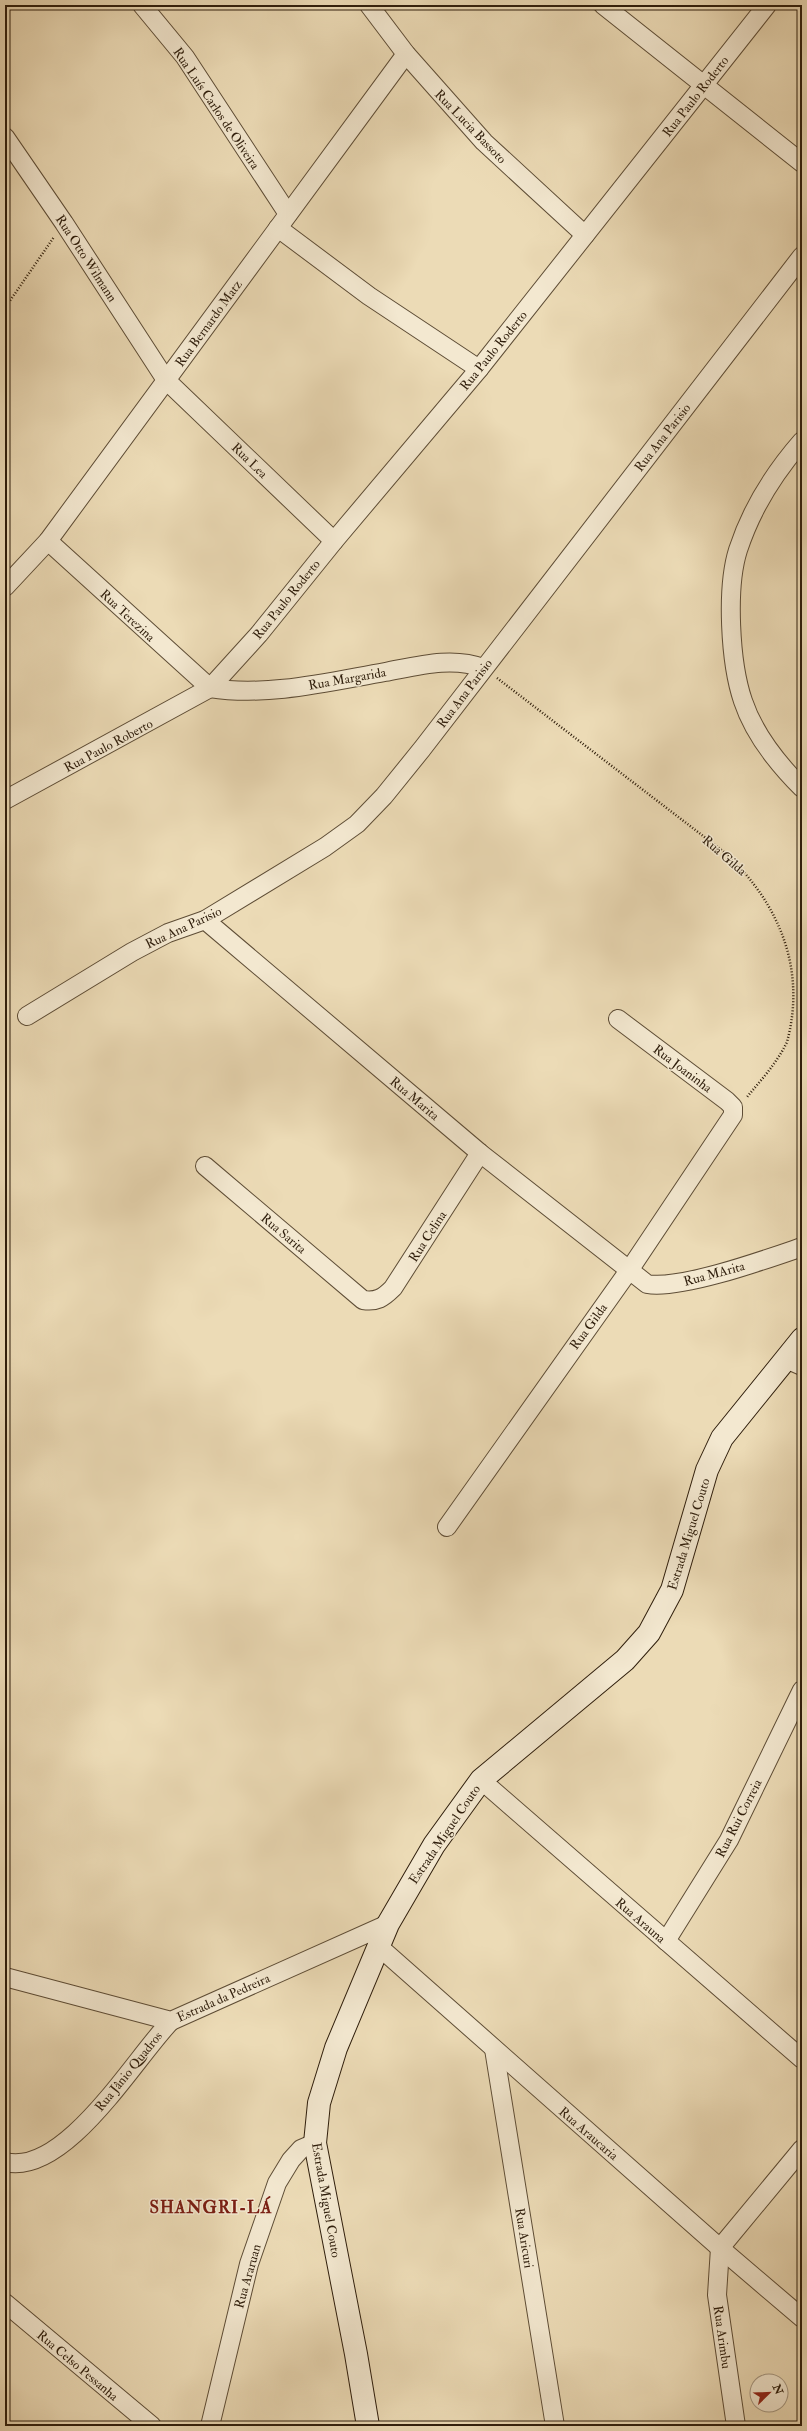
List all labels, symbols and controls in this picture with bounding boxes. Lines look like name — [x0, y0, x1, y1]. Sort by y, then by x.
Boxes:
street label: Rua Luís Carlos de Oliveira — [169, 45, 263, 173]
street label: Rua Paulo Roderto — [659, 53, 732, 140]
street label: Rua Lucia Bassoto — [431, 86, 510, 167]
street label: Rua Otto Wilmann — [52, 212, 120, 305]
street label: Rua Bernardo Matz — [172, 277, 246, 370]
street label: Rua Paulo Roderto — [457, 307, 531, 394]
street label: Rua Ana Parisio — [631, 400, 694, 475]
street label: Rua Lea — [228, 440, 271, 482]
street label: Rua Paulo Roderto — [250, 556, 324, 643]
street label: Rua Terezina — [96, 586, 159, 646]
street label: Rua Ana Parisio — [434, 656, 496, 731]
street label: Rua Margarida — [307, 664, 388, 694]
street label: Rua Paulo Roberto — [61, 716, 156, 776]
street label: Rua Gilda — [699, 832, 750, 880]
street label: Rua Ana Parisio — [143, 903, 224, 953]
street label: Rua Joaninha — [650, 1041, 716, 1097]
street label: Rua Marita — [386, 1073, 443, 1124]
street label: Rua Celina — [405, 1207, 451, 1265]
street label: Rua Sarita — [257, 1210, 310, 1258]
street label: Rua MArita — [682, 1258, 747, 1290]
street label: Rua Gilda — [567, 1300, 611, 1353]
street label: Estrada Miguel Couto — [664, 1476, 714, 1592]
street label: Rua Rui Correia — [712, 1776, 766, 1860]
street label: Estrada Miguel Couto — [406, 1782, 484, 1887]
street label: Rua Arauna — [612, 1895, 669, 1947]
street label: Estrada da Pedreira — [174, 1970, 273, 2026]
street label: Rua Jânio Quadros — [92, 2028, 166, 2115]
street label: Rua Araucaria — [555, 2104, 622, 2164]
street label: Estrada Miguel Couto — [308, 2141, 344, 2259]
district label: SHANGRI-LÁ — [149, 2195, 273, 2218]
street label: Rua Aricuri — [511, 2207, 537, 2270]
street label: Rua Araruan — [231, 2242, 265, 2310]
street label: Rua Arimbu — [710, 2305, 734, 2370]
street label: Rua Celso Pessanha — [33, 2327, 122, 2405]
north arrow — [749, 2373, 789, 2413]
text: N — [769, 2381, 786, 2397]

